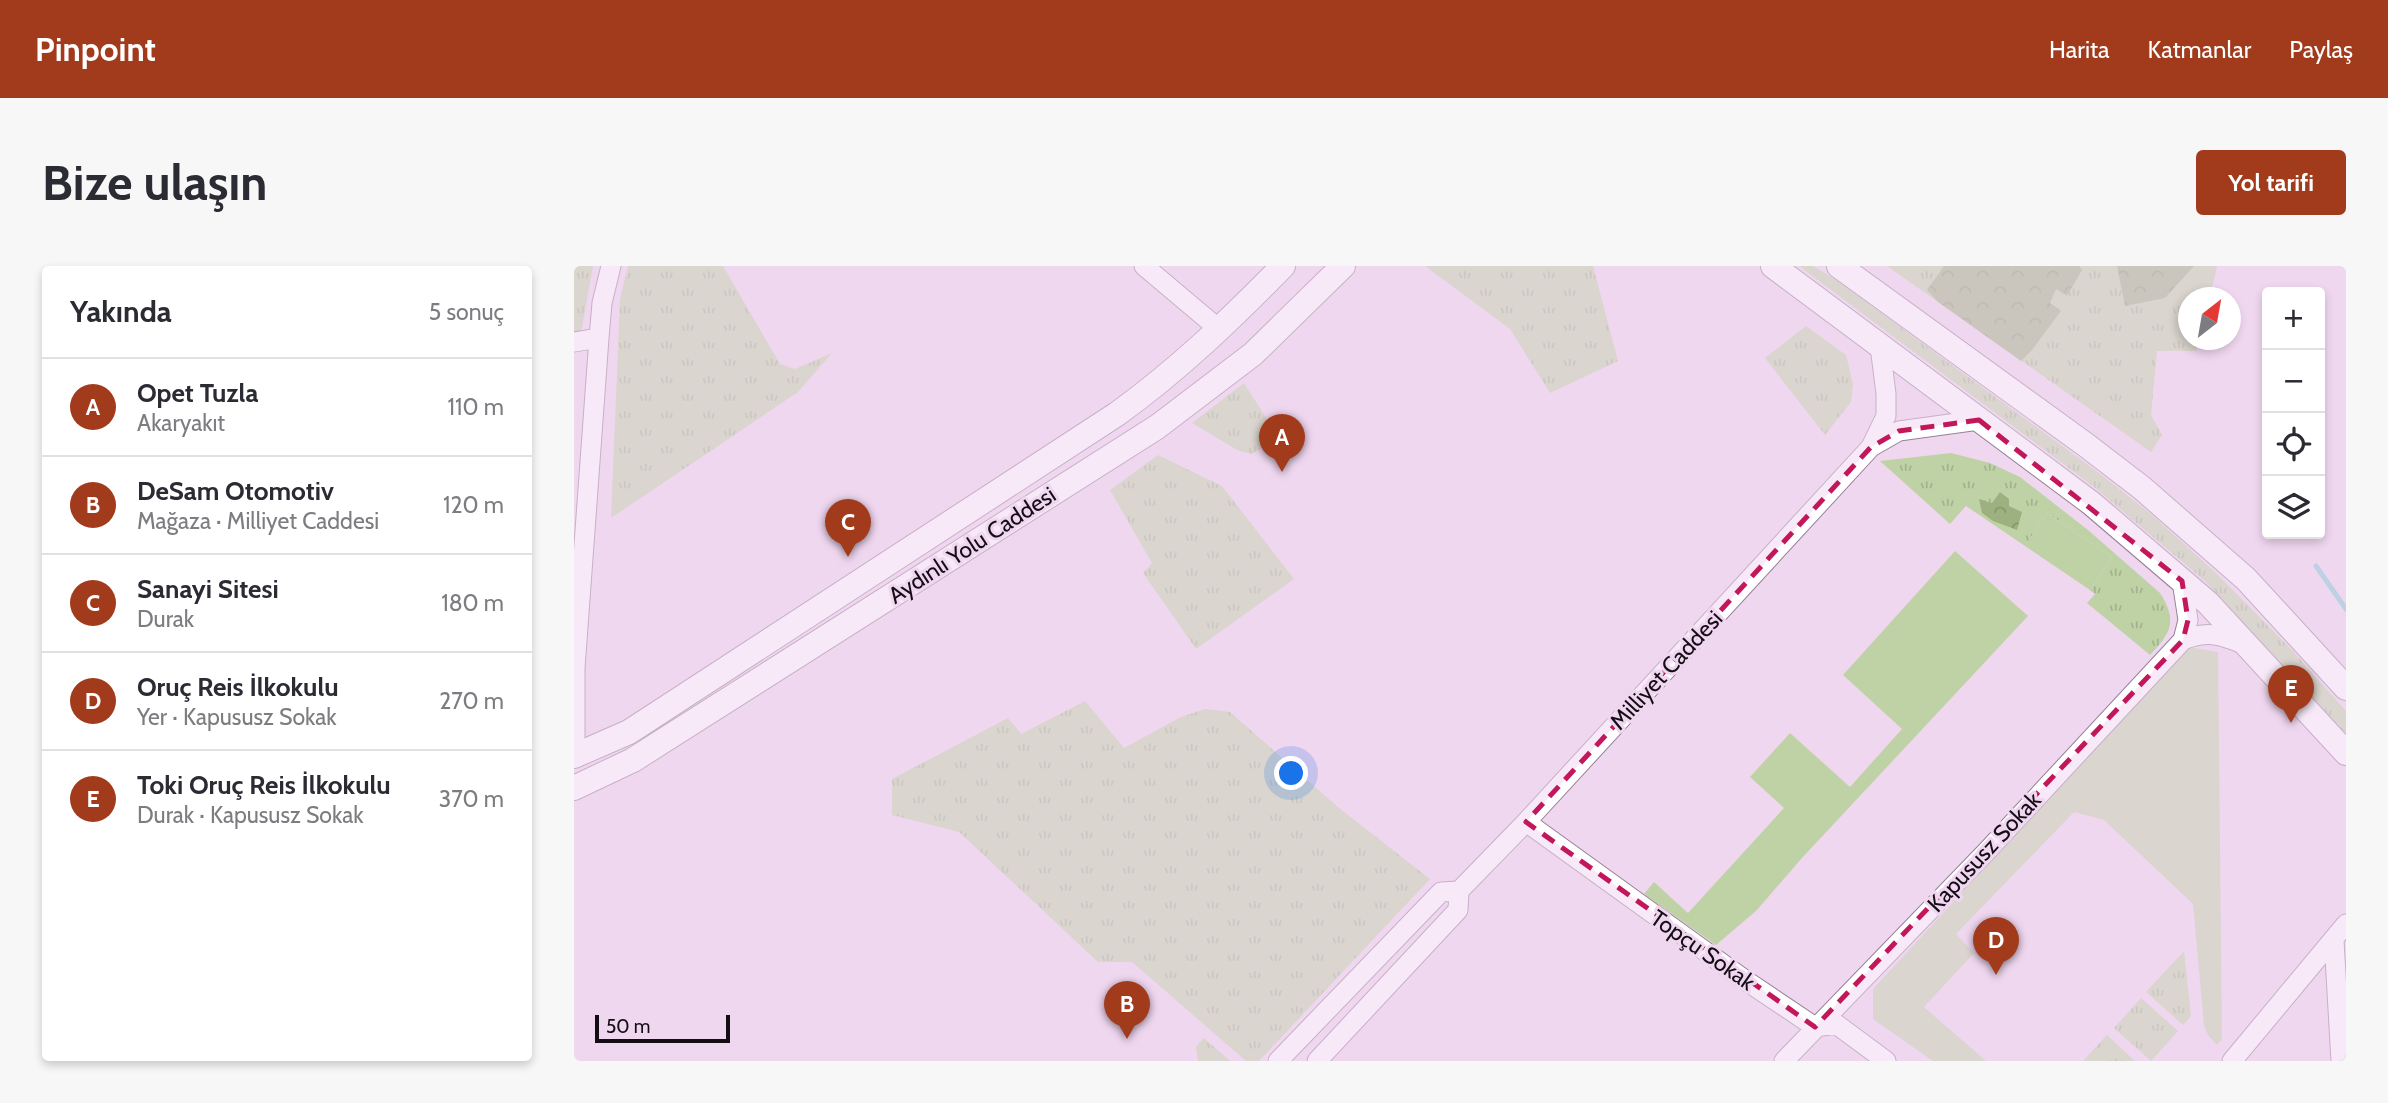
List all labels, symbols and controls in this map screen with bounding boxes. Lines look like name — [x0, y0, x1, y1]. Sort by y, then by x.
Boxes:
text: Pinpoint — [35, 29, 156, 69]
text: Harita — [2049, 35, 2110, 64]
text: Katmanlar — [2148, 35, 2251, 64]
text: Paylaş — [2289, 35, 2353, 64]
button: Yol tarifi — [2196, 150, 2346, 215]
text: Bize ulaşın — [42, 153, 267, 212]
north arrow — [2178, 287, 2241, 350]
map controls — [2262, 287, 2325, 539]
button: + — [2262, 287, 2325, 350]
text: Yakında — [70, 293, 172, 330]
text: 5 sonuç — [429, 298, 504, 326]
button: − — [2262, 350, 2325, 413]
text: Opet Tuzla — [137, 377, 258, 409]
text: A — [86, 393, 100, 421]
text: 110 m — [448, 393, 504, 421]
text: Akaryakıt — [137, 409, 225, 437]
button: locate — [2262, 413, 2325, 476]
pin: A — [1259, 414, 1305, 472]
text: DeSam Otomotiv — [137, 475, 334, 507]
button: layers — [2262, 476, 2325, 539]
street label: Aydınlı Yolu Caddesi — [883, 480, 1061, 610]
text: B — [86, 491, 100, 519]
text: 120 m — [443, 491, 504, 519]
pin: C — [825, 499, 871, 557]
text: Mağaza · Milliyet Caddesi — [137, 507, 379, 535]
text: Sanayi Sitesi — [137, 573, 279, 605]
text: C — [86, 589, 100, 617]
text: 180 m — [441, 589, 504, 617]
text: Durak — [137, 605, 194, 633]
street label: Milliyet Caddesi — [1604, 605, 1728, 735]
pin: E — [2268, 665, 2314, 723]
text: Oruç Reis İlkokulu — [137, 671, 339, 703]
text: D — [85, 687, 101, 715]
text: 270 m — [439, 687, 504, 715]
text: Yer · Kapususz Sokak — [137, 703, 337, 731]
your location — [1274, 756, 1308, 790]
text: Toki Oruç Reis İlkokulu — [137, 769, 391, 801]
text: E — [86, 785, 100, 813]
text: 370 m — [439, 785, 504, 813]
street label: Kapususz Sokak — [1921, 786, 2047, 918]
text: Durak · Kapususz Sokak — [137, 801, 364, 829]
street label: Topçu Sokak — [1645, 904, 1761, 997]
pin: D — [1973, 917, 2019, 975]
pin: B — [1104, 981, 1150, 1039]
scale bar — [595, 1012, 730, 1044]
text: 50 m — [606, 1015, 650, 1038]

